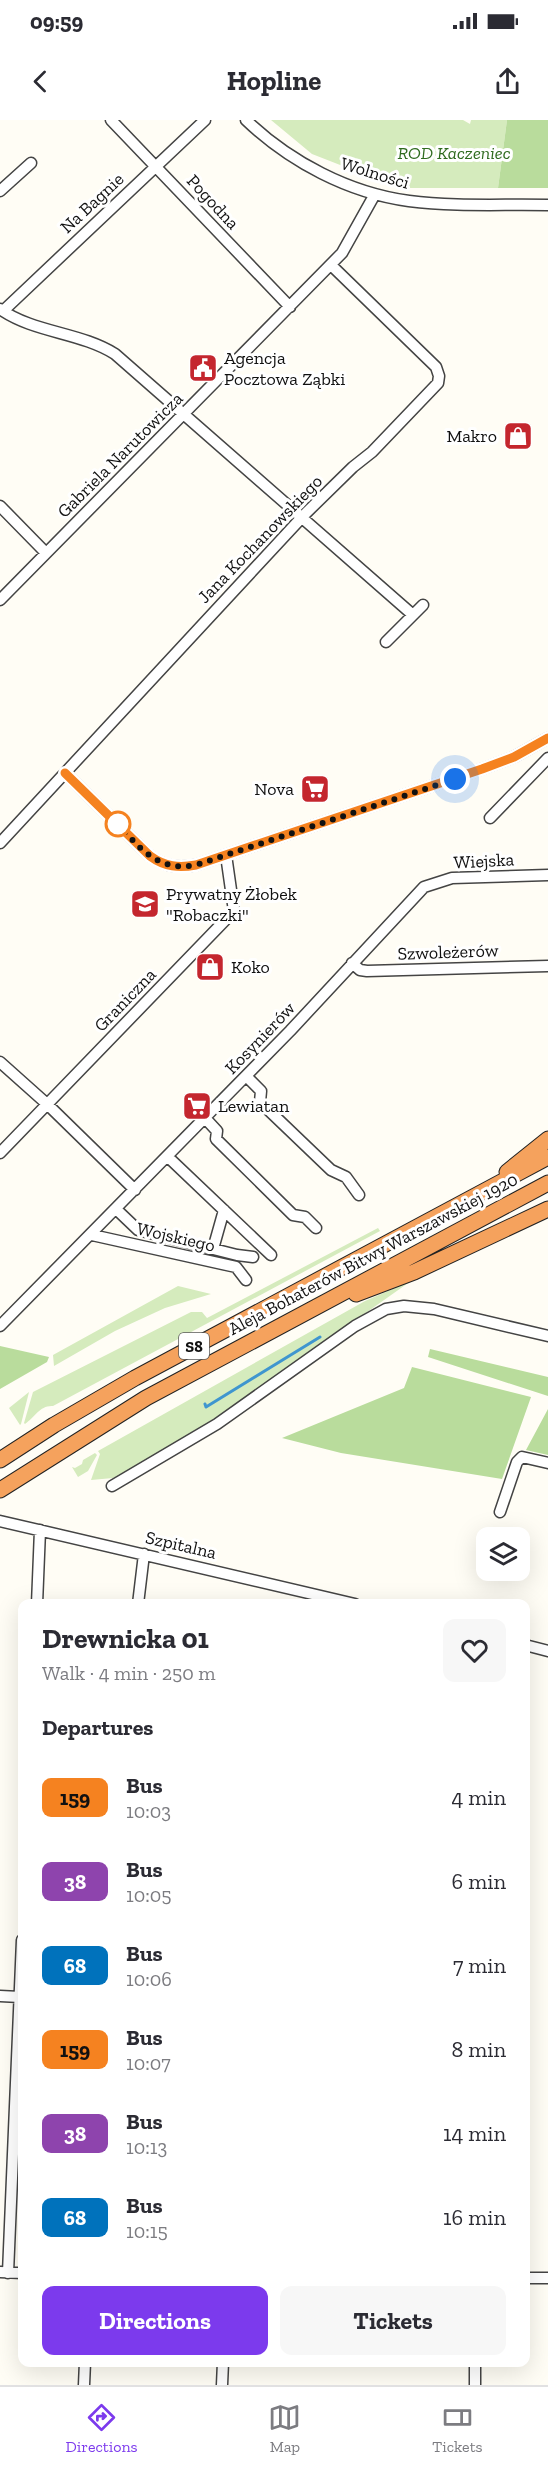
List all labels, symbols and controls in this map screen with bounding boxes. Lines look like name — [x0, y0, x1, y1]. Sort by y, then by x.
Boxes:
text: 09:59 — [30, 8, 83, 35]
icon: back — [24, 65, 57, 98]
text: Hopline — [227, 65, 321, 97]
icon: share — [491, 65, 524, 98]
park label: ROD Kaczeniec — [397, 142, 511, 164]
street label: Wolności — [338, 152, 412, 194]
street label: Na Bagnie — [56, 168, 128, 238]
street label: Pogodna — [182, 170, 244, 234]
place label: Agencja Pocztowa Ząbki — [224, 347, 345, 390]
public building icon: Agencja Pocztowa Ząbki — [187, 352, 219, 384]
street label: Gabriela Narutowicza — [53, 387, 188, 522]
shop icon: Makro — [502, 420, 534, 452]
place label: Makro — [446, 425, 497, 447]
street label: Jana Kochanowskiego — [193, 470, 327, 608]
your location — [440, 764, 470, 794]
supermarket icon: Nova — [299, 773, 331, 805]
place label: Nova — [254, 778, 294, 800]
unlabelled marker — [105, 811, 131, 837]
street label: Wiejska — [453, 848, 515, 874]
place label: Prywatny Żłobek "Robaczki" — [166, 883, 298, 926]
school or university icon: Prywatny Żłobek "Robaczki" — [129, 888, 161, 920]
street label: Szwoleżerów — [397, 939, 499, 965]
shop icon: Koko — [194, 951, 226, 983]
place label: Koko — [231, 956, 270, 978]
street label: Graniczna — [89, 963, 161, 1036]
street label: Kosynierów — [220, 997, 300, 1079]
supermarket icon: Lewiatan — [181, 1090, 213, 1122]
place label: Lewiatan — [218, 1095, 290, 1117]
street label: Aleja Bohaterów Bitwy Warszawskiej 1920 — [224, 1168, 522, 1340]
street label: Wojskiego — [135, 1217, 217, 1257]
road number: S8 — [179, 1333, 209, 1359]
street label: Szpitalna — [143, 1526, 219, 1564]
map controls — [476, 1527, 530, 1581]
button: layers — [476, 1527, 530, 1581]
button: heart — [443, 1619, 506, 1682]
text: Drewnicka 01 — [42, 1622, 209, 1655]
text: Walk · 4 min · 250 m — [42, 1661, 216, 1685]
text: Departures — [42, 1714, 153, 1741]
text: Bus — [126, 1772, 163, 1799]
text: 4 min — [451, 1784, 506, 1811]
text: 159 — [60, 1785, 90, 1810]
text: 10:03 — [126, 1799, 171, 1823]
text: Bus — [126, 1856, 163, 1883]
text: 6 min — [452, 1868, 506, 1895]
text: 38 — [64, 1869, 86, 1894]
text: 10:05 — [126, 1883, 171, 1907]
text: Bus — [126, 1940, 163, 1967]
text: 7 min — [453, 1952, 506, 1979]
text: 68 — [64, 1953, 86, 1978]
text: 10:06 — [126, 1967, 172, 1991]
text: Bus — [126, 2024, 163, 2051]
text: 8 min — [451, 2036, 506, 2063]
text: 159 — [60, 2037, 90, 2062]
text: 10:07 — [126, 2051, 171, 2075]
text: Bus — [126, 2108, 163, 2135]
text: 14 min — [443, 2120, 506, 2147]
text: 38 — [64, 2121, 86, 2146]
text: 10:13 — [126, 2135, 167, 2159]
text: Bus — [126, 2192, 163, 2219]
text: 16 min — [443, 2204, 506, 2231]
text: 68 — [64, 2205, 86, 2230]
text: 10:15 — [126, 2219, 168, 2243]
button: Directions — [42, 2286, 268, 2355]
button: Tickets — [280, 2286, 506, 2355]
tab: Directions — [65, 2401, 138, 2456]
tab: Map — [268, 2401, 301, 2456]
tab: Tickets — [432, 2401, 483, 2456]

